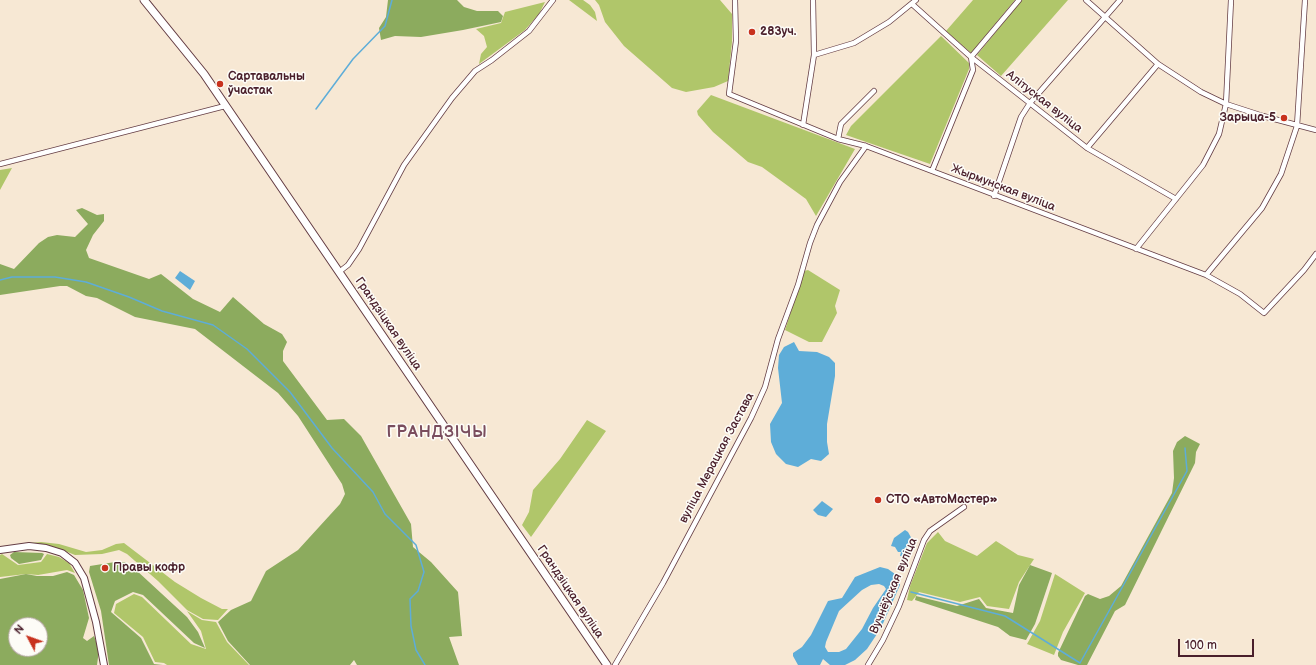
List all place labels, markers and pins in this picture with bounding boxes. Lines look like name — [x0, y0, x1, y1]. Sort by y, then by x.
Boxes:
place label: 283уч. — [760, 25, 796, 39]
marker: 283уч. — [747, 27, 757, 37]
place label: Сартавальны ўчастак — [228, 70, 305, 98]
marker: Сартавальны ўчастак — [215, 79, 225, 89]
place label: Зарыца-5 — [1220, 111, 1276, 125]
marker: Зарыца-5 — [1279, 113, 1289, 123]
place label: СТО «АвтоМастер» — [886, 493, 998, 507]
marker: СТО «АвтоМастер» — [873, 495, 883, 505]
place label: Правы кофр — [113, 561, 185, 575]
marker: Правы кофр — [100, 563, 110, 573]

